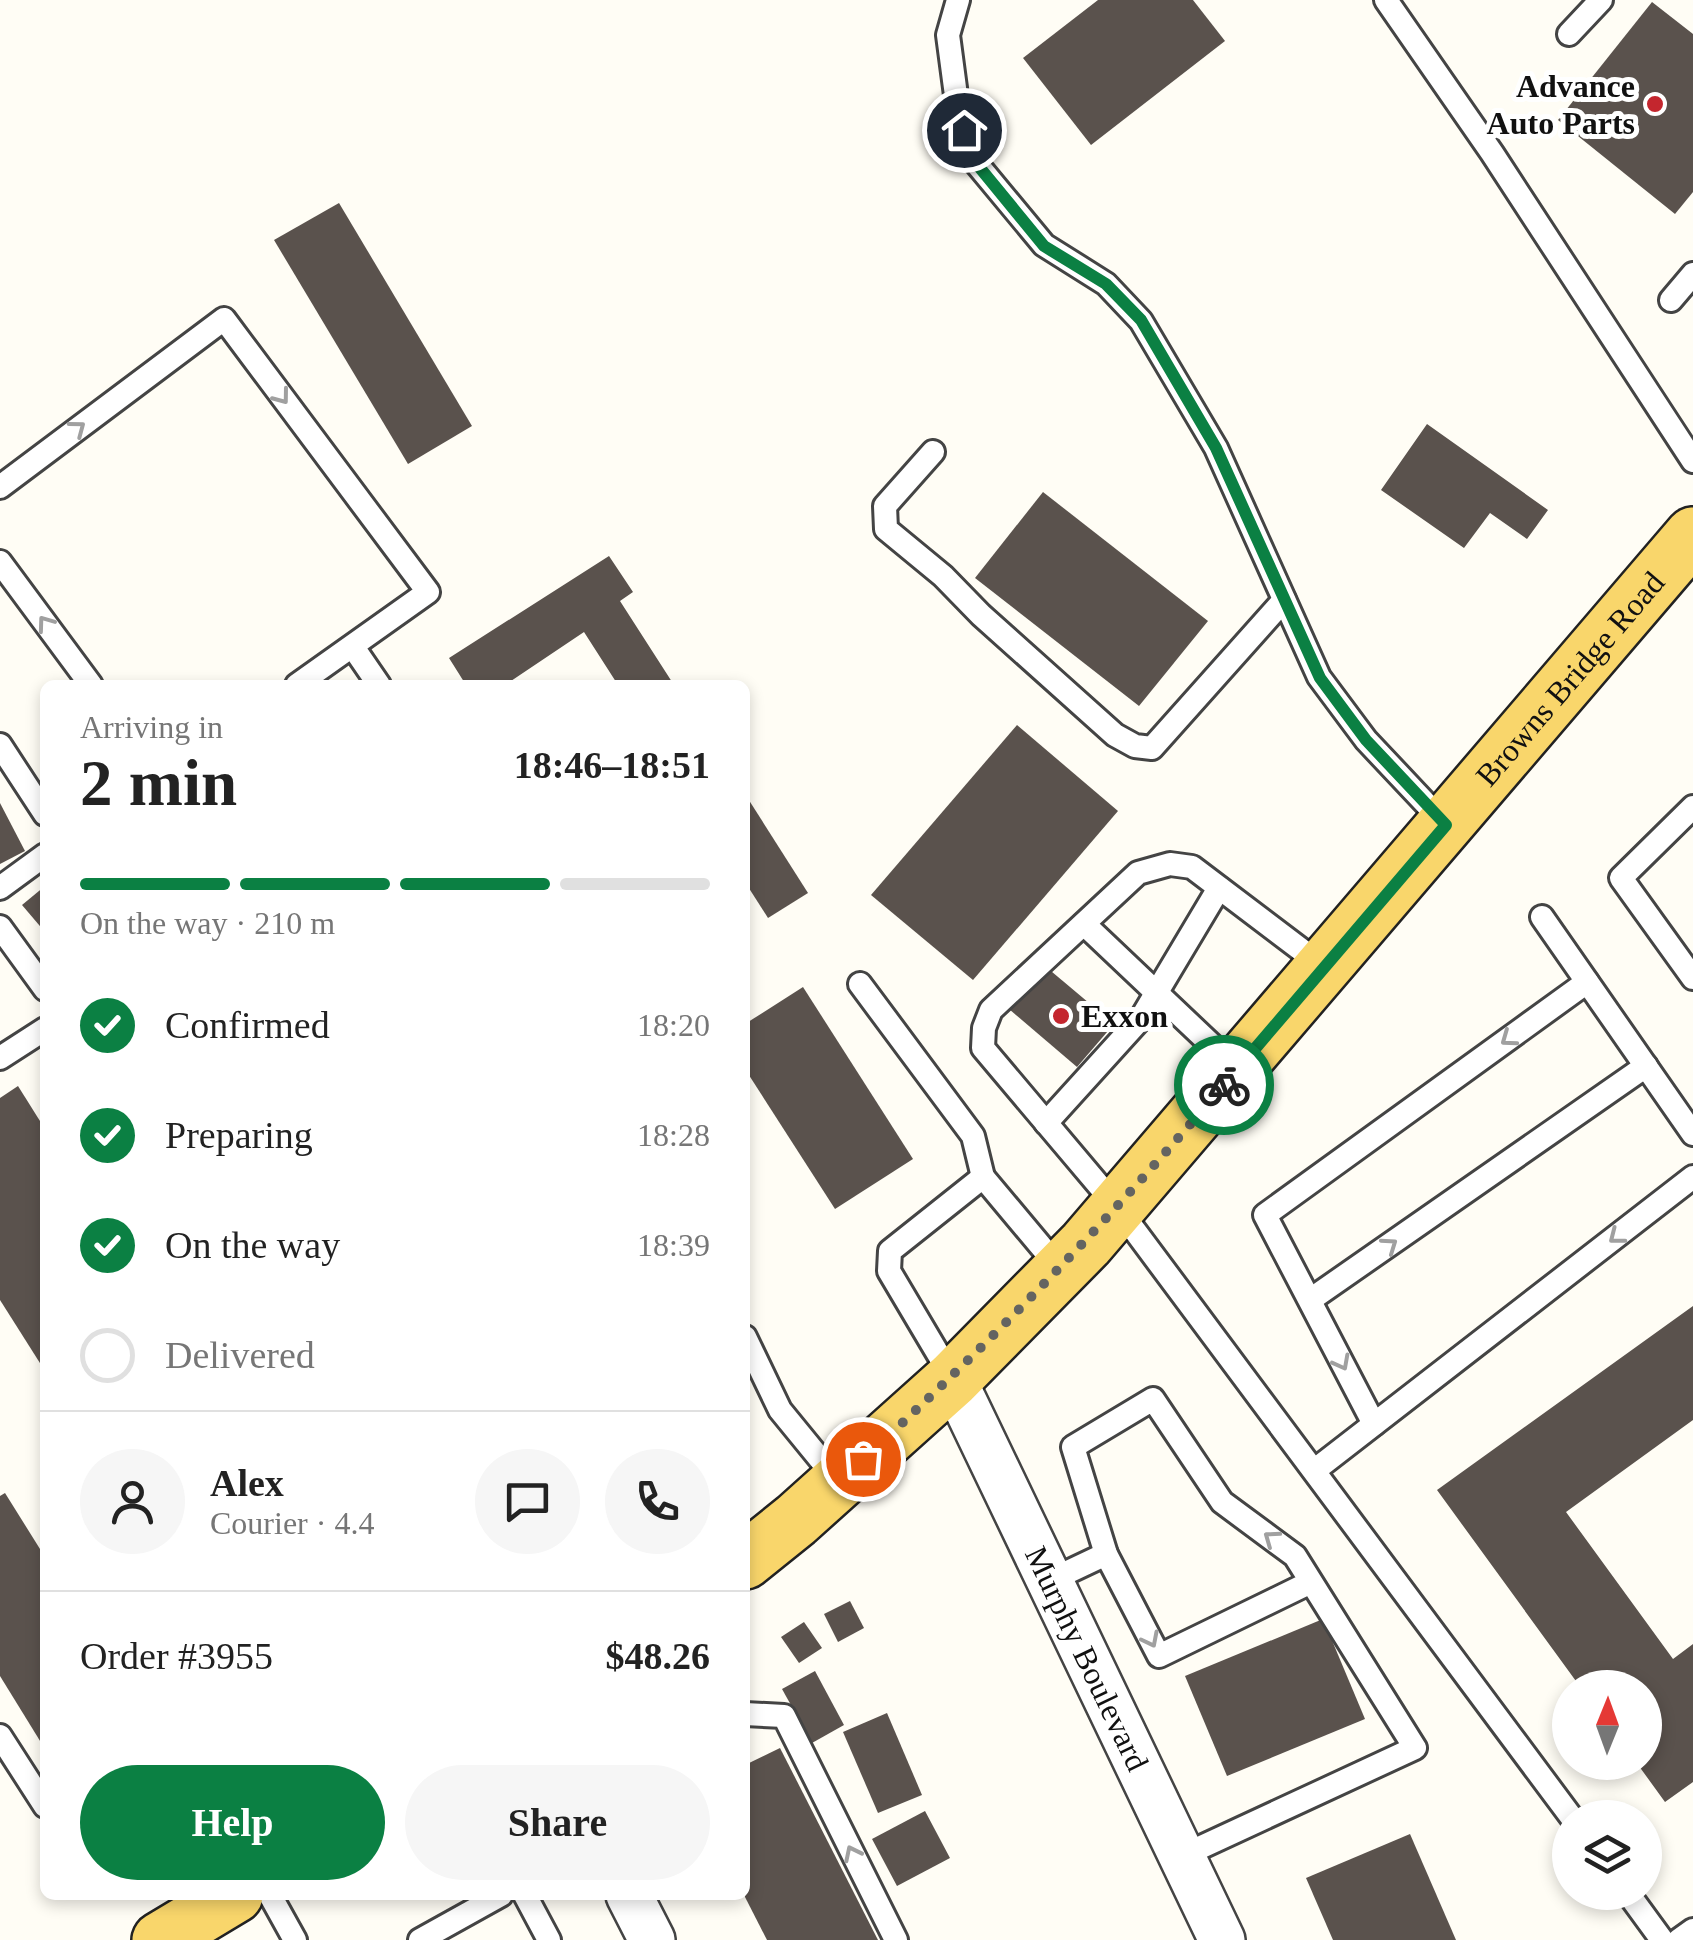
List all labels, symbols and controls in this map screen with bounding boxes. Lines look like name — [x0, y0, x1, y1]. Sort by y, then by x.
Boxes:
place label: Advance Auto Parts — [1487, 68, 1635, 141]
pin — [922, 88, 1007, 173]
marker: Advance Auto Parts — [1644, 93, 1666, 115]
icon: home — [937, 103, 992, 158]
one-way arrow — [271, 386, 288, 404]
one-way arrow — [67, 423, 85, 440]
street label: Browns Bridge Road — [1468, 564, 1671, 793]
one-way arrow — [40, 616, 57, 634]
text: Arriving in — [80, 709, 223, 745]
text: 18:46–18:51 — [514, 744, 710, 786]
text: 2 min — [80, 747, 237, 819]
text: On the way · 210 m — [80, 905, 335, 941]
icon: check — [80, 998, 135, 1053]
place label: Exxon — [1081, 998, 1168, 1034]
text: Confirmed — [165, 1004, 330, 1046]
marker: Exxon — [1050, 1005, 1072, 1027]
text: 18:20 — [637, 1007, 710, 1043]
one-way arrow — [1501, 1028, 1519, 1045]
courier — [1174, 1035, 1274, 1135]
icon: bike — [1197, 1058, 1252, 1113]
icon: check — [80, 1108, 135, 1163]
text: Preparing — [165, 1114, 313, 1156]
text: 18:28 — [637, 1117, 710, 1153]
icon: check — [80, 1218, 135, 1273]
text: On the way — [165, 1224, 340, 1266]
one-way arrow — [1609, 1225, 1627, 1242]
text: 18:39 — [637, 1227, 710, 1263]
one-way arrow — [1378, 1239, 1397, 1257]
text: Delivered — [165, 1334, 315, 1376]
one-way arrow — [1330, 1353, 1350, 1371]
pin — [821, 1417, 906, 1502]
icon: bag — [836, 1432, 891, 1487]
button: person — [80, 1449, 185, 1554]
button: chat — [475, 1449, 580, 1554]
button: phone — [605, 1449, 710, 1554]
text: Alex — [210, 1462, 284, 1504]
text: Courier · 4.4 — [210, 1505, 374, 1541]
one-way arrow — [1264, 1532, 1282, 1550]
street label: Murphy Boulevard — [1018, 1541, 1156, 1776]
one-way arrow — [1139, 1630, 1158, 1648]
text: Order #3955 — [80, 1635, 273, 1677]
text: $48.26 — [606, 1635, 710, 1677]
north arrow — [1552, 1670, 1662, 1780]
map controls — [1552, 1670, 1662, 1910]
button: Help — [80, 1765, 385, 1880]
button: Share — [405, 1765, 710, 1880]
button: layers — [1552, 1800, 1662, 1910]
one-way arrow — [845, 1845, 864, 1863]

